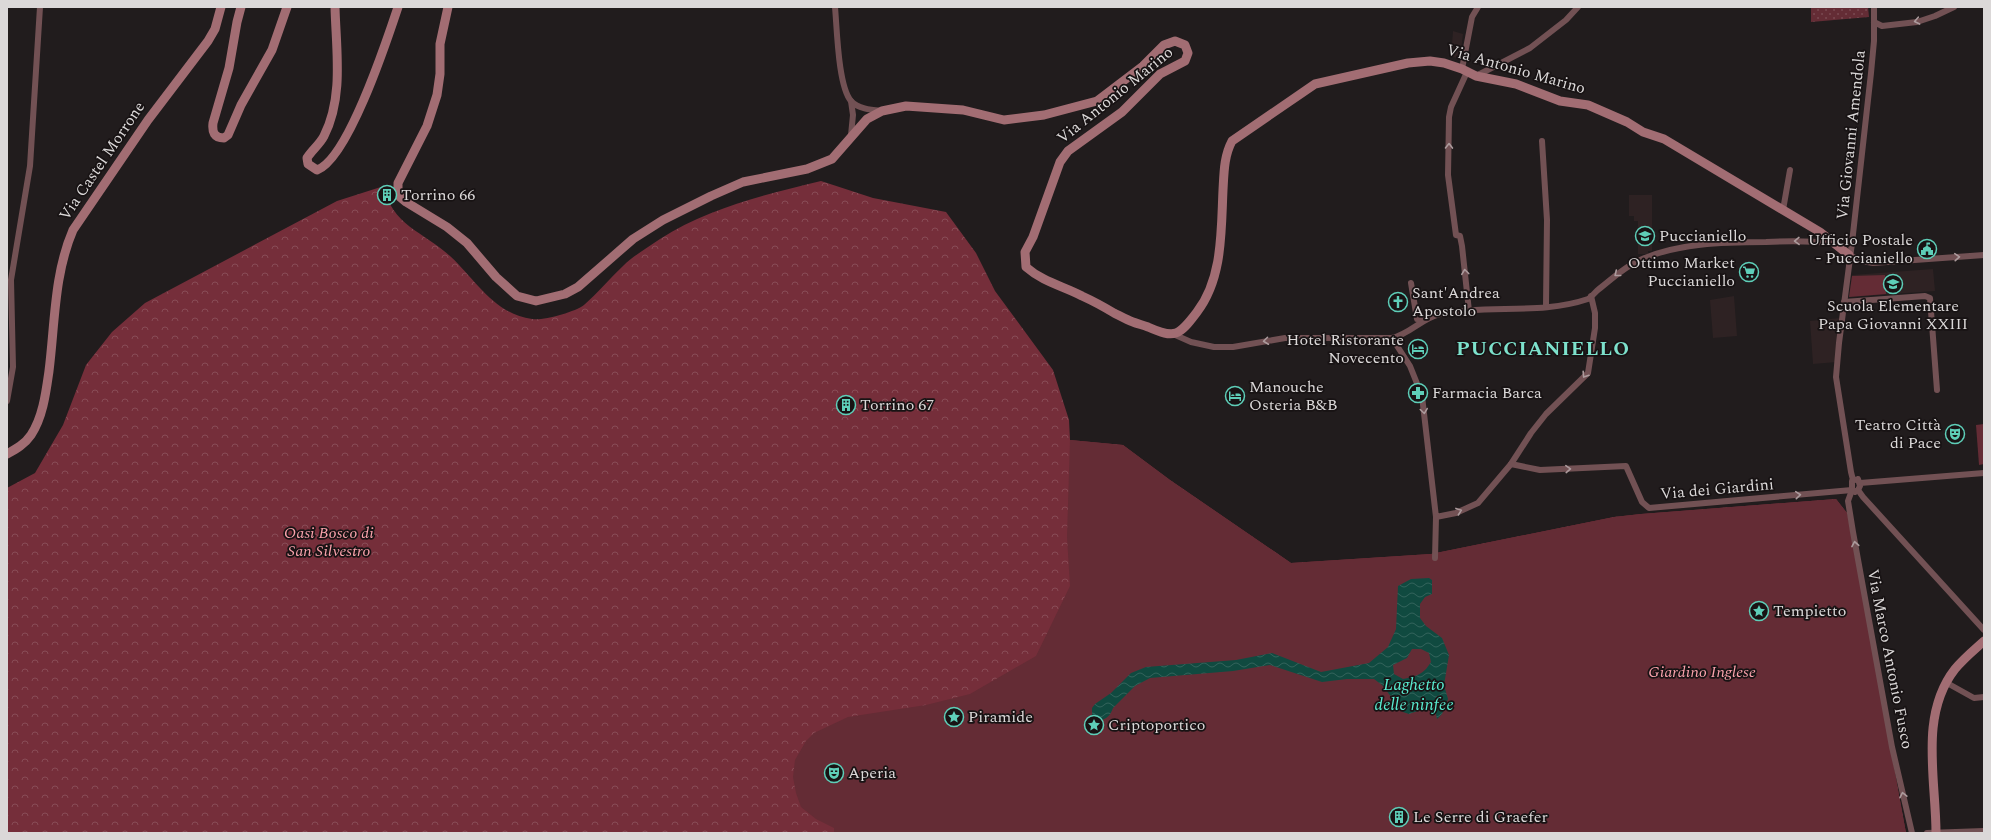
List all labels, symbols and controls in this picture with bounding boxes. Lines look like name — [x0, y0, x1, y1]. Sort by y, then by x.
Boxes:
one-way arrow — [1914, 16, 1921, 24]
street label: Via Antonio Marino — [1444, 38, 1588, 100]
street label: Via Antonio Marino — [1052, 40, 1178, 150]
street label: Via Giovanni Amendola — [1830, 49, 1872, 221]
street label: Via Castel Morrone — [53, 97, 151, 225]
one-way arrow — [1444, 143, 1453, 149]
place label: Torrino 66 — [401, 183, 475, 207]
building icon: Torrino 66 — [376, 184, 398, 206]
place label: Puccianiello — [1659, 224, 1746, 248]
school or university icon: Puccianiello — [1634, 225, 1656, 247]
place label: Ufficio Postale - Puccianiello — [1808, 228, 1913, 270]
one-way arrow — [1794, 237, 1800, 245]
public building icon: Ufficio Postale - Puccianiello — [1916, 238, 1938, 260]
place label: Ottimo Market Puccianiello — [1628, 251, 1735, 293]
one-way arrow — [1954, 252, 1960, 261]
supermarket icon: Ottimo Market Puccianiello — [1738, 261, 1760, 283]
one-way arrow — [1461, 269, 1470, 275]
one-way arrow — [1615, 270, 1622, 277]
school or university icon: Scuola Elementare Papa Giovanni XXIII — [1882, 273, 1904, 295]
place label: Sant'Andrea Apostolo — [1412, 281, 1500, 323]
church icon: Sant'Andrea Apostolo — [1387, 291, 1409, 313]
place label: Scuola Elementare Papa Giovanni XXIII — [1818, 294, 1968, 336]
place label: Hotel Ristorante Novecento — [1287, 328, 1404, 370]
district label: PUCCIANIELLO — [1456, 334, 1630, 364]
one-way arrow — [1263, 336, 1269, 345]
hotel icon: Hotel Ristorante Novecento — [1407, 338, 1429, 360]
one-way arrow — [1582, 371, 1590, 378]
place label: Manouche Osteria B&B — [1249, 375, 1337, 417]
place label: Farmacia Barca — [1432, 381, 1542, 405]
pharmacy icon: Farmacia Barca — [1407, 382, 1429, 404]
hotel icon: Manouche Osteria B&B — [1224, 385, 1246, 407]
place label: Torrino 67 — [860, 393, 934, 417]
building icon: Torrino 67 — [835, 394, 857, 416]
one-way arrow — [1419, 408, 1428, 414]
place label: Teatro Città di Pace — [1855, 413, 1941, 455]
theatre icon: Teatro Città di Pace — [1944, 423, 1966, 445]
one-way arrow — [1565, 464, 1571, 473]
street label: Via dei Giardini — [1659, 472, 1775, 506]
one-way arrow — [1795, 491, 1801, 500]
one-way arrow — [1455, 508, 1462, 516]
park label: Oasi Bosco di San Silvestro — [284, 521, 374, 563]
one-way arrow — [1851, 541, 1859, 547]
street label: Via Marco Antonio Fusco — [1861, 567, 1919, 751]
place label: Tempietto — [1773, 599, 1846, 623]
place icon: Tempietto — [1748, 600, 1770, 622]
park label: Giardino Inglese — [1648, 660, 1756, 684]
water label: Laghetto delle ninfee — [1374, 672, 1454, 718]
place label: Piramide — [968, 705, 1033, 729]
place icon: Piramide — [943, 706, 965, 728]
place label: Criptoportico — [1108, 713, 1205, 737]
place icon: Criptoportico — [1083, 714, 1105, 736]
place label: Aperia — [848, 761, 896, 785]
theatre icon: Aperia — [823, 762, 845, 784]
one-way arrow — [1900, 792, 1908, 798]
place label: Le Serre di Graefer — [1413, 805, 1548, 829]
building icon: Le Serre di Graefer — [1388, 806, 1410, 828]

